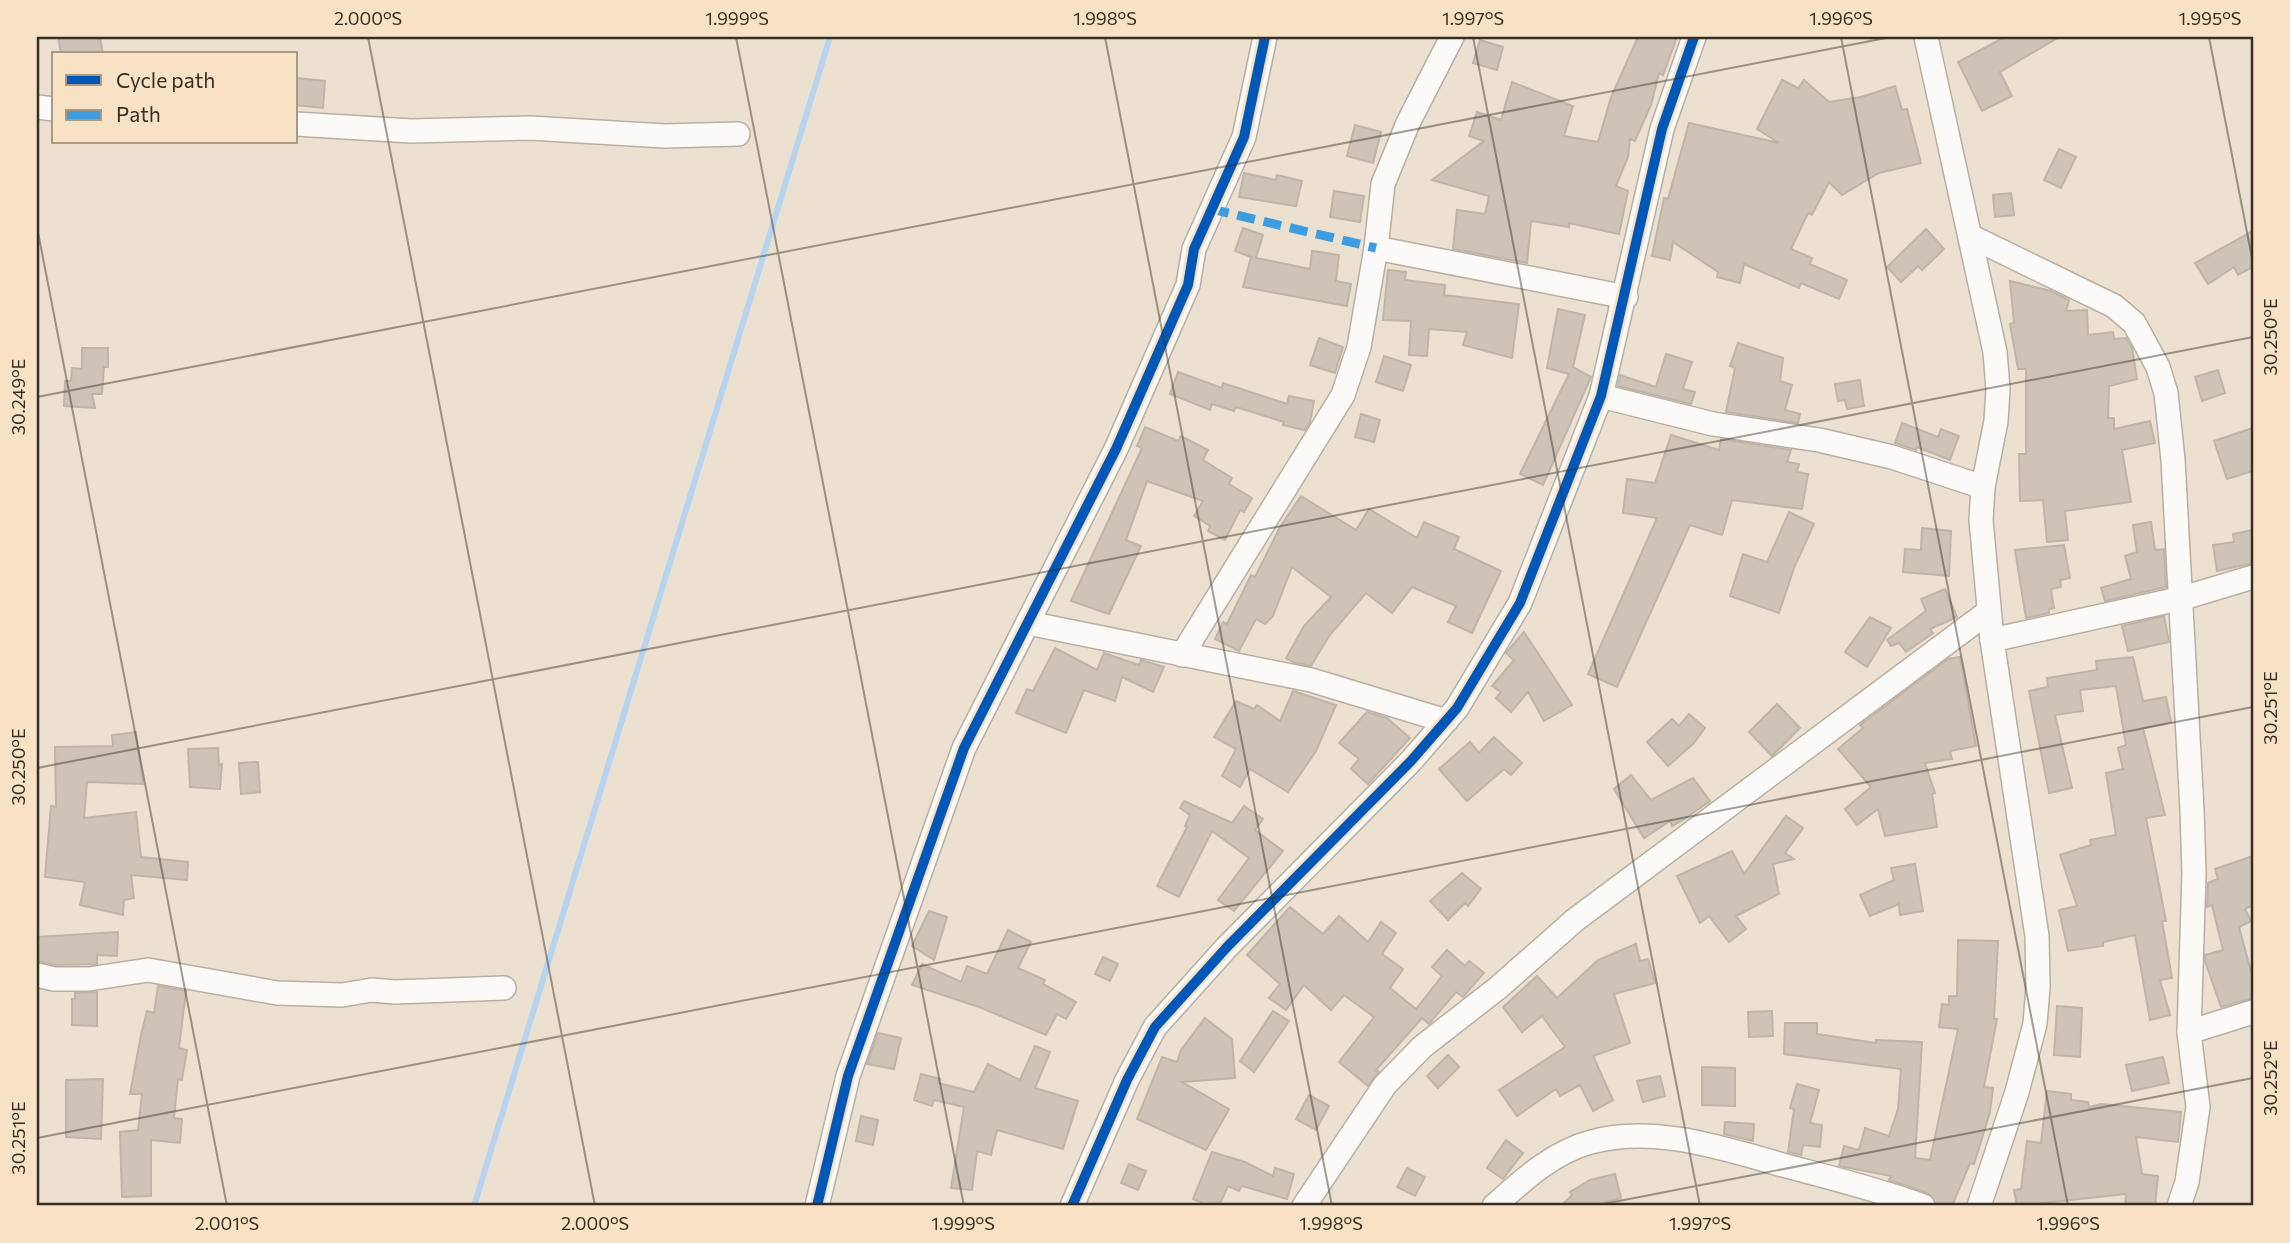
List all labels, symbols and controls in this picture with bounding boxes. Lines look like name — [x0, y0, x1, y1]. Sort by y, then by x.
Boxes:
text: 2.000°S — [334, 7, 402, 29]
text: 1.999°S — [705, 7, 769, 29]
text: 1.998°S — [1073, 7, 1137, 29]
text: 1.997°S — [1442, 7, 1504, 29]
text: 1.996°S — [1809, 7, 1873, 29]
text: 1.995°S — [2179, 7, 2241, 29]
legend — [52, 52, 298, 144]
text: Cycle path — [116, 67, 215, 92]
text: Path — [116, 101, 161, 126]
text: 30.250°E — [2259, 298, 2281, 376]
text: 30.249°E — [7, 359, 29, 435]
text: 30.251°E — [2259, 671, 2281, 745]
text: 30.250°E — [7, 728, 29, 806]
text: 30.252°E — [2259, 1040, 2281, 1116]
text: 30.251°E — [7, 1101, 29, 1175]
text: 2.001°S — [195, 1212, 259, 1234]
text: 2.000°S — [561, 1212, 629, 1234]
text: 1.999°S — [931, 1212, 995, 1234]
text: 1.998°S — [1299, 1212, 1363, 1234]
text: 1.997°S — [1669, 1212, 1731, 1234]
text: 1.996°S — [2036, 1212, 2100, 1234]

